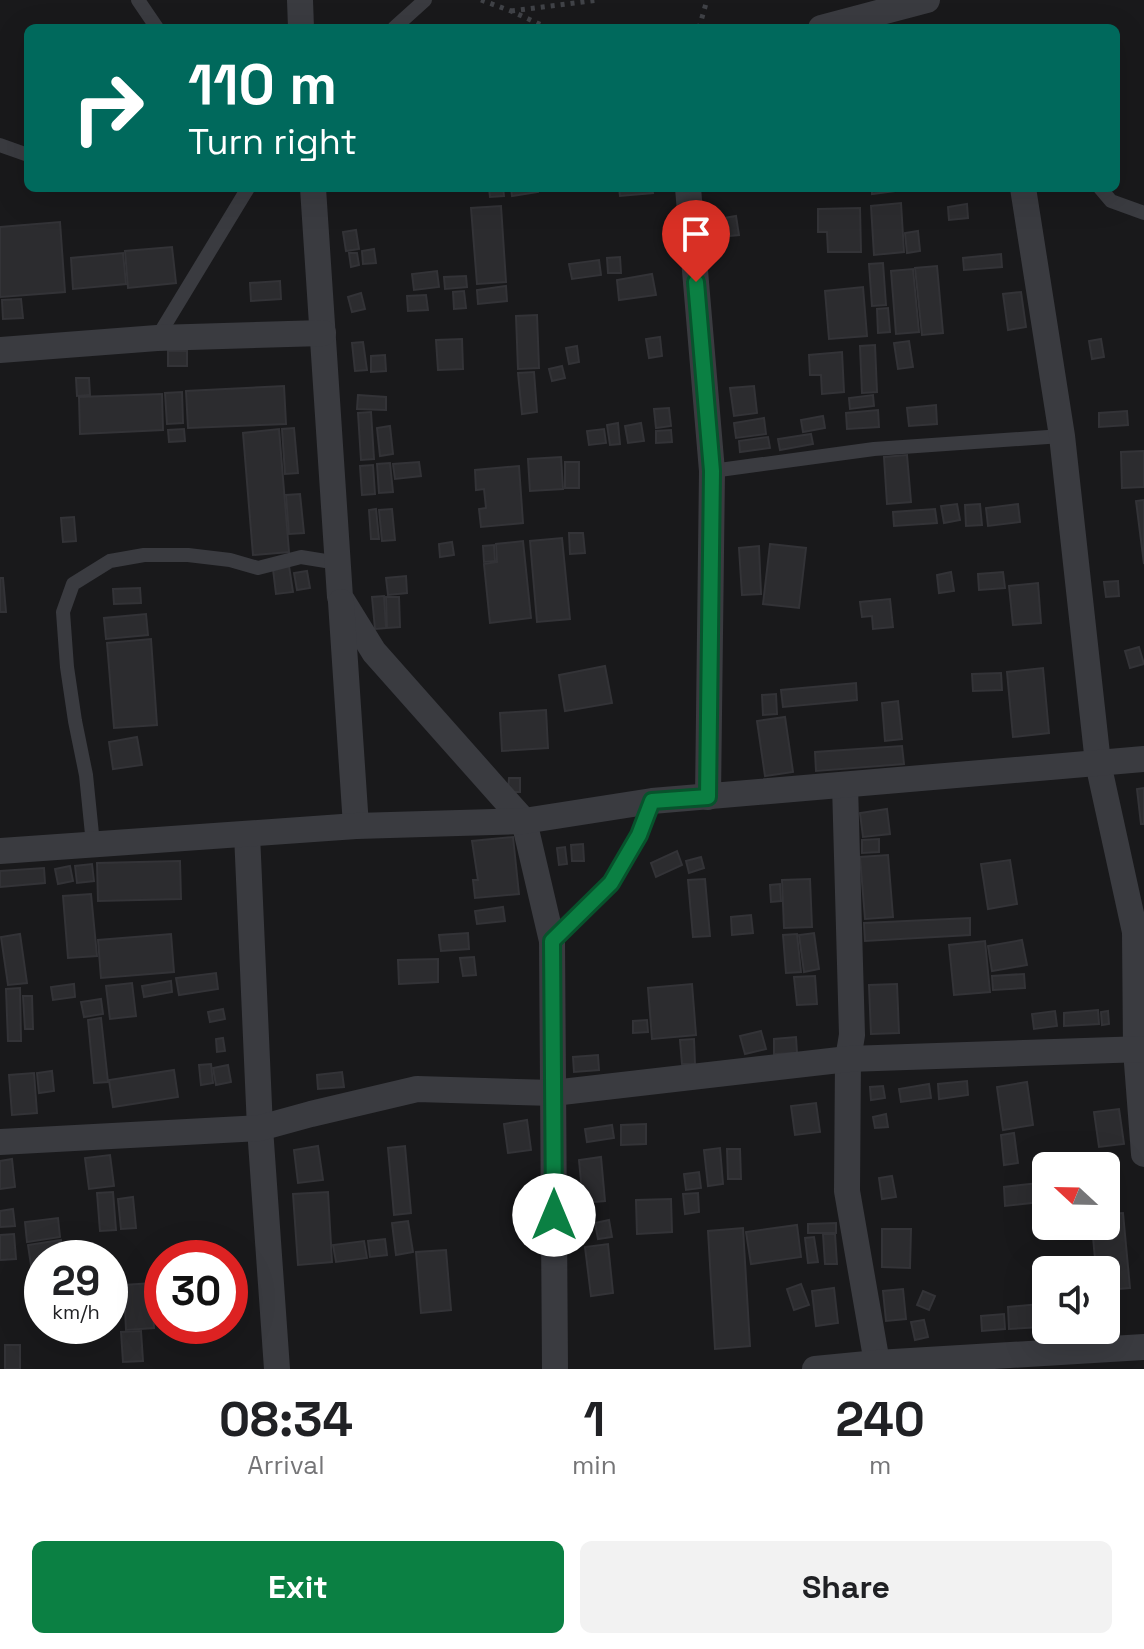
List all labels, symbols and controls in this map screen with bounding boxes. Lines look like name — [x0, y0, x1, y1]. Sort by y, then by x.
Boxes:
text: 110 m — [188, 49, 337, 120]
icon: right — [56, 56, 160, 160]
text: Turn right — [188, 119, 357, 165]
pin — [662, 200, 730, 282]
icon: arrive — [674, 212, 718, 256]
north arrow — [1032, 1152, 1120, 1240]
map controls — [1032, 1152, 1120, 1344]
position arrow — [512, 1173, 596, 1257]
speed limit sign: 30 — [144, 1240, 248, 1344]
text: 29 — [52, 1256, 100, 1307]
button: sound — [1032, 1256, 1120, 1344]
text: km/h — [52, 1299, 100, 1325]
text: 08:34 — [219, 1389, 353, 1450]
text: 1 — [583, 1389, 605, 1450]
text: 240 — [836, 1389, 925, 1450]
text: Arrival — [247, 1448, 325, 1482]
text: min — [572, 1448, 617, 1482]
text: m — [869, 1448, 891, 1482]
button: Exit — [32, 1541, 564, 1633]
button: Share — [580, 1541, 1112, 1633]

